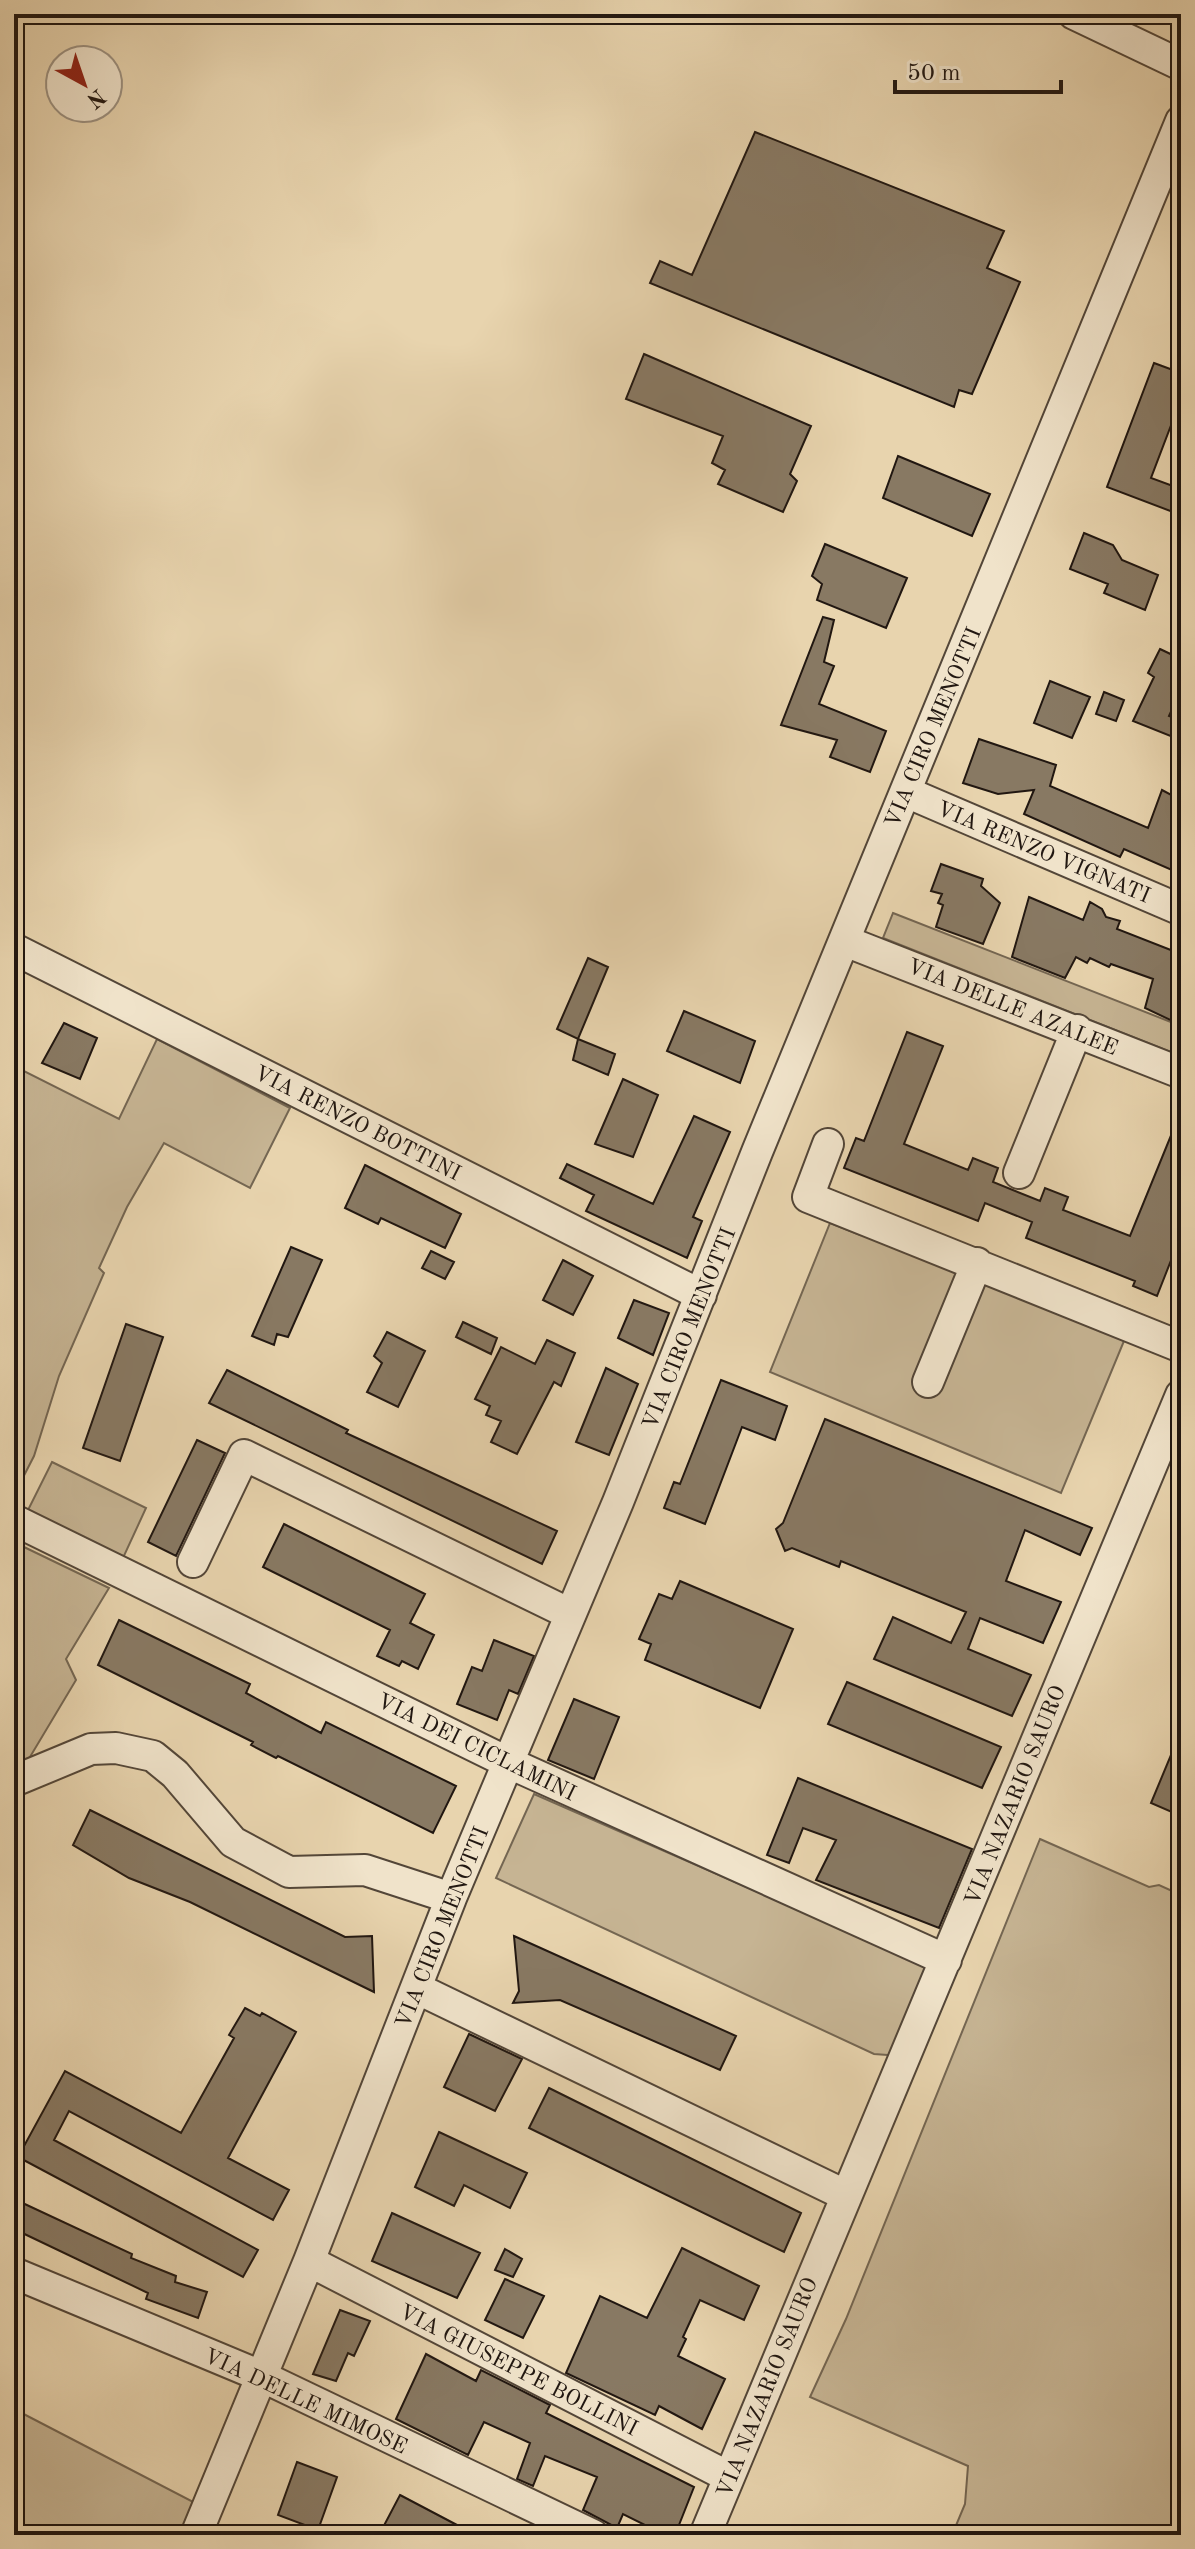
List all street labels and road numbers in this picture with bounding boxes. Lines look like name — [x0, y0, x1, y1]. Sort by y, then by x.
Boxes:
street label: VIA CIRO MENOTTI — [882, 624, 986, 831]
street label: VIA RENZO VIGNATI — [933, 798, 1153, 908]
street label: VIA DELLE AZALEE — [904, 956, 1121, 1060]
street label: VIA RENZO BOTTINI — [250, 1062, 464, 1185]
street label: VIA CIRO MENOTTI — [639, 1225, 740, 1433]
street label: VIA NAZARIO SAURO — [962, 1683, 1070, 1909]
street label: VIA DEI CICLAMINI — [373, 1690, 579, 1806]
street label: VIA CIRO MENOTTI — [392, 1824, 493, 2032]
street label: VIA NAZARIO SAURO — [714, 2275, 822, 2501]
street label: VIA GIUSEPPE BOLLINI — [395, 2301, 641, 2441]
street label: VIA DELLE MIMOSE — [200, 2345, 410, 2459]

